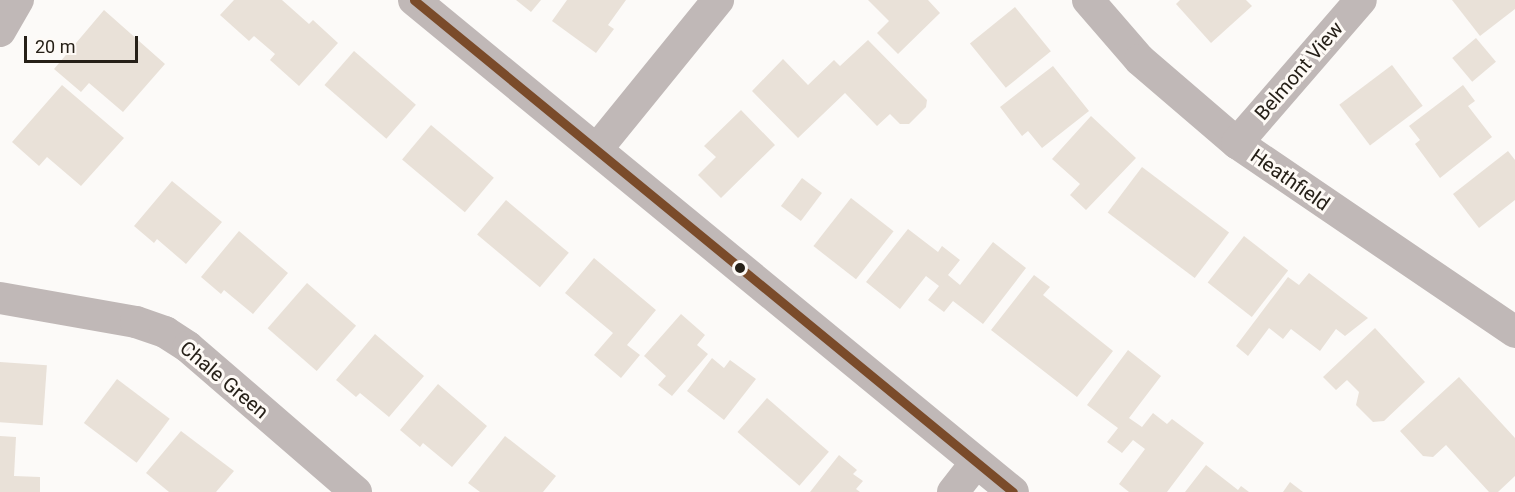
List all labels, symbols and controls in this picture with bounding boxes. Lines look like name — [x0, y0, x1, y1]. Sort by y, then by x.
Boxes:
street label: Belmont View — [1250, 17, 1348, 125]
scale bar — [27, 24, 141, 62]
text: 20 m — [35, 36, 75, 57]
street label: Heathfield — [1246, 144, 1334, 216]
unlabelled marker — [734, 262, 746, 274]
street label: Chale Green — [175, 336, 273, 424]

